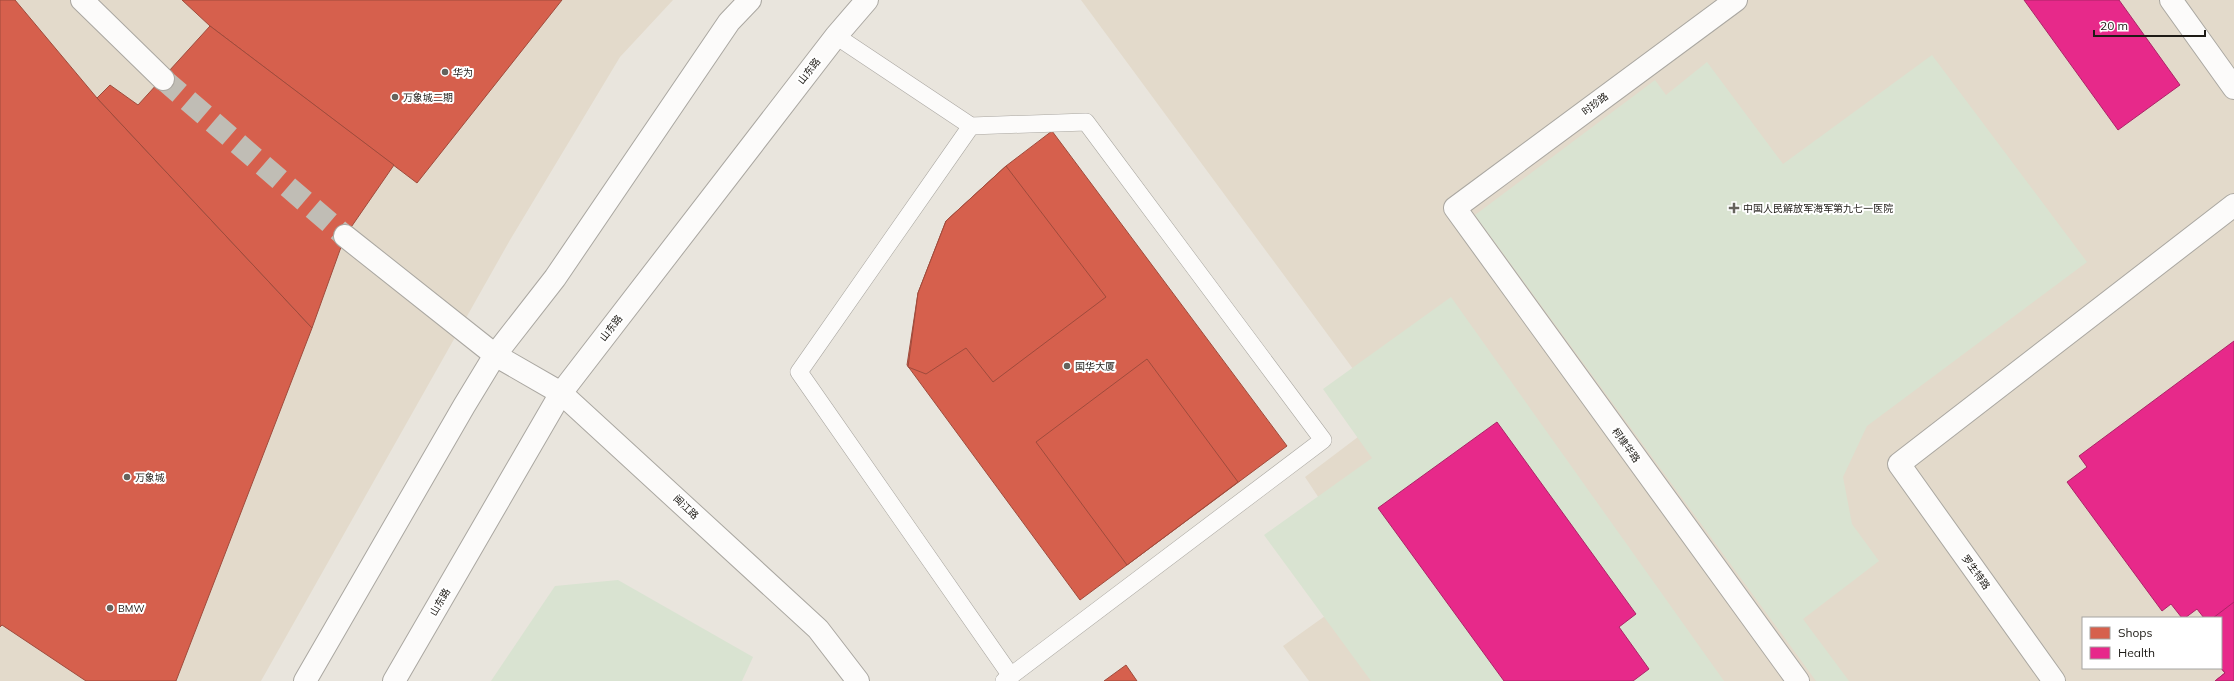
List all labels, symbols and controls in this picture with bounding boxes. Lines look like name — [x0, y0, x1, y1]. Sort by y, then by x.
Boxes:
scale bar — [2094, 12, 2205, 38]
text: 20 m — [2100, 18, 2128, 33]
street label: 山东路 — [795, 55, 823, 87]
place label: 华为 — [453, 66, 473, 79]
marker: 华为 — [440, 67, 450, 77]
street label: 时珍路 — [1579, 90, 1611, 118]
place label: 万象城二期 — [403, 91, 453, 104]
marker: 万象城二期 — [390, 92, 400, 102]
marker: 中国人民解放军海军第九七一医院 — [1728, 202, 1740, 214]
place label: 中国人民解放军海军第九七一医院 — [1743, 202, 1893, 215]
street label: 山东路 — [597, 312, 625, 344]
place label: 国华大厦 — [1075, 360, 1115, 373]
marker: 国华大厦 — [1062, 361, 1072, 371]
street label: 柯棣华路 — [1609, 425, 1643, 465]
place label: 万象城 — [135, 471, 165, 484]
marker: 万象城 — [122, 472, 132, 482]
street label: 闽江路 — [671, 492, 701, 522]
street label: 罗生特路 — [1959, 552, 1993, 592]
street label: 山东路 — [427, 586, 453, 618]
place label: BMW — [118, 602, 145, 615]
marker: BMW — [105, 603, 115, 613]
legend — [2082, 617, 2222, 669]
text: Shops — [2118, 625, 2153, 640]
text: Health — [2118, 645, 2155, 660]

